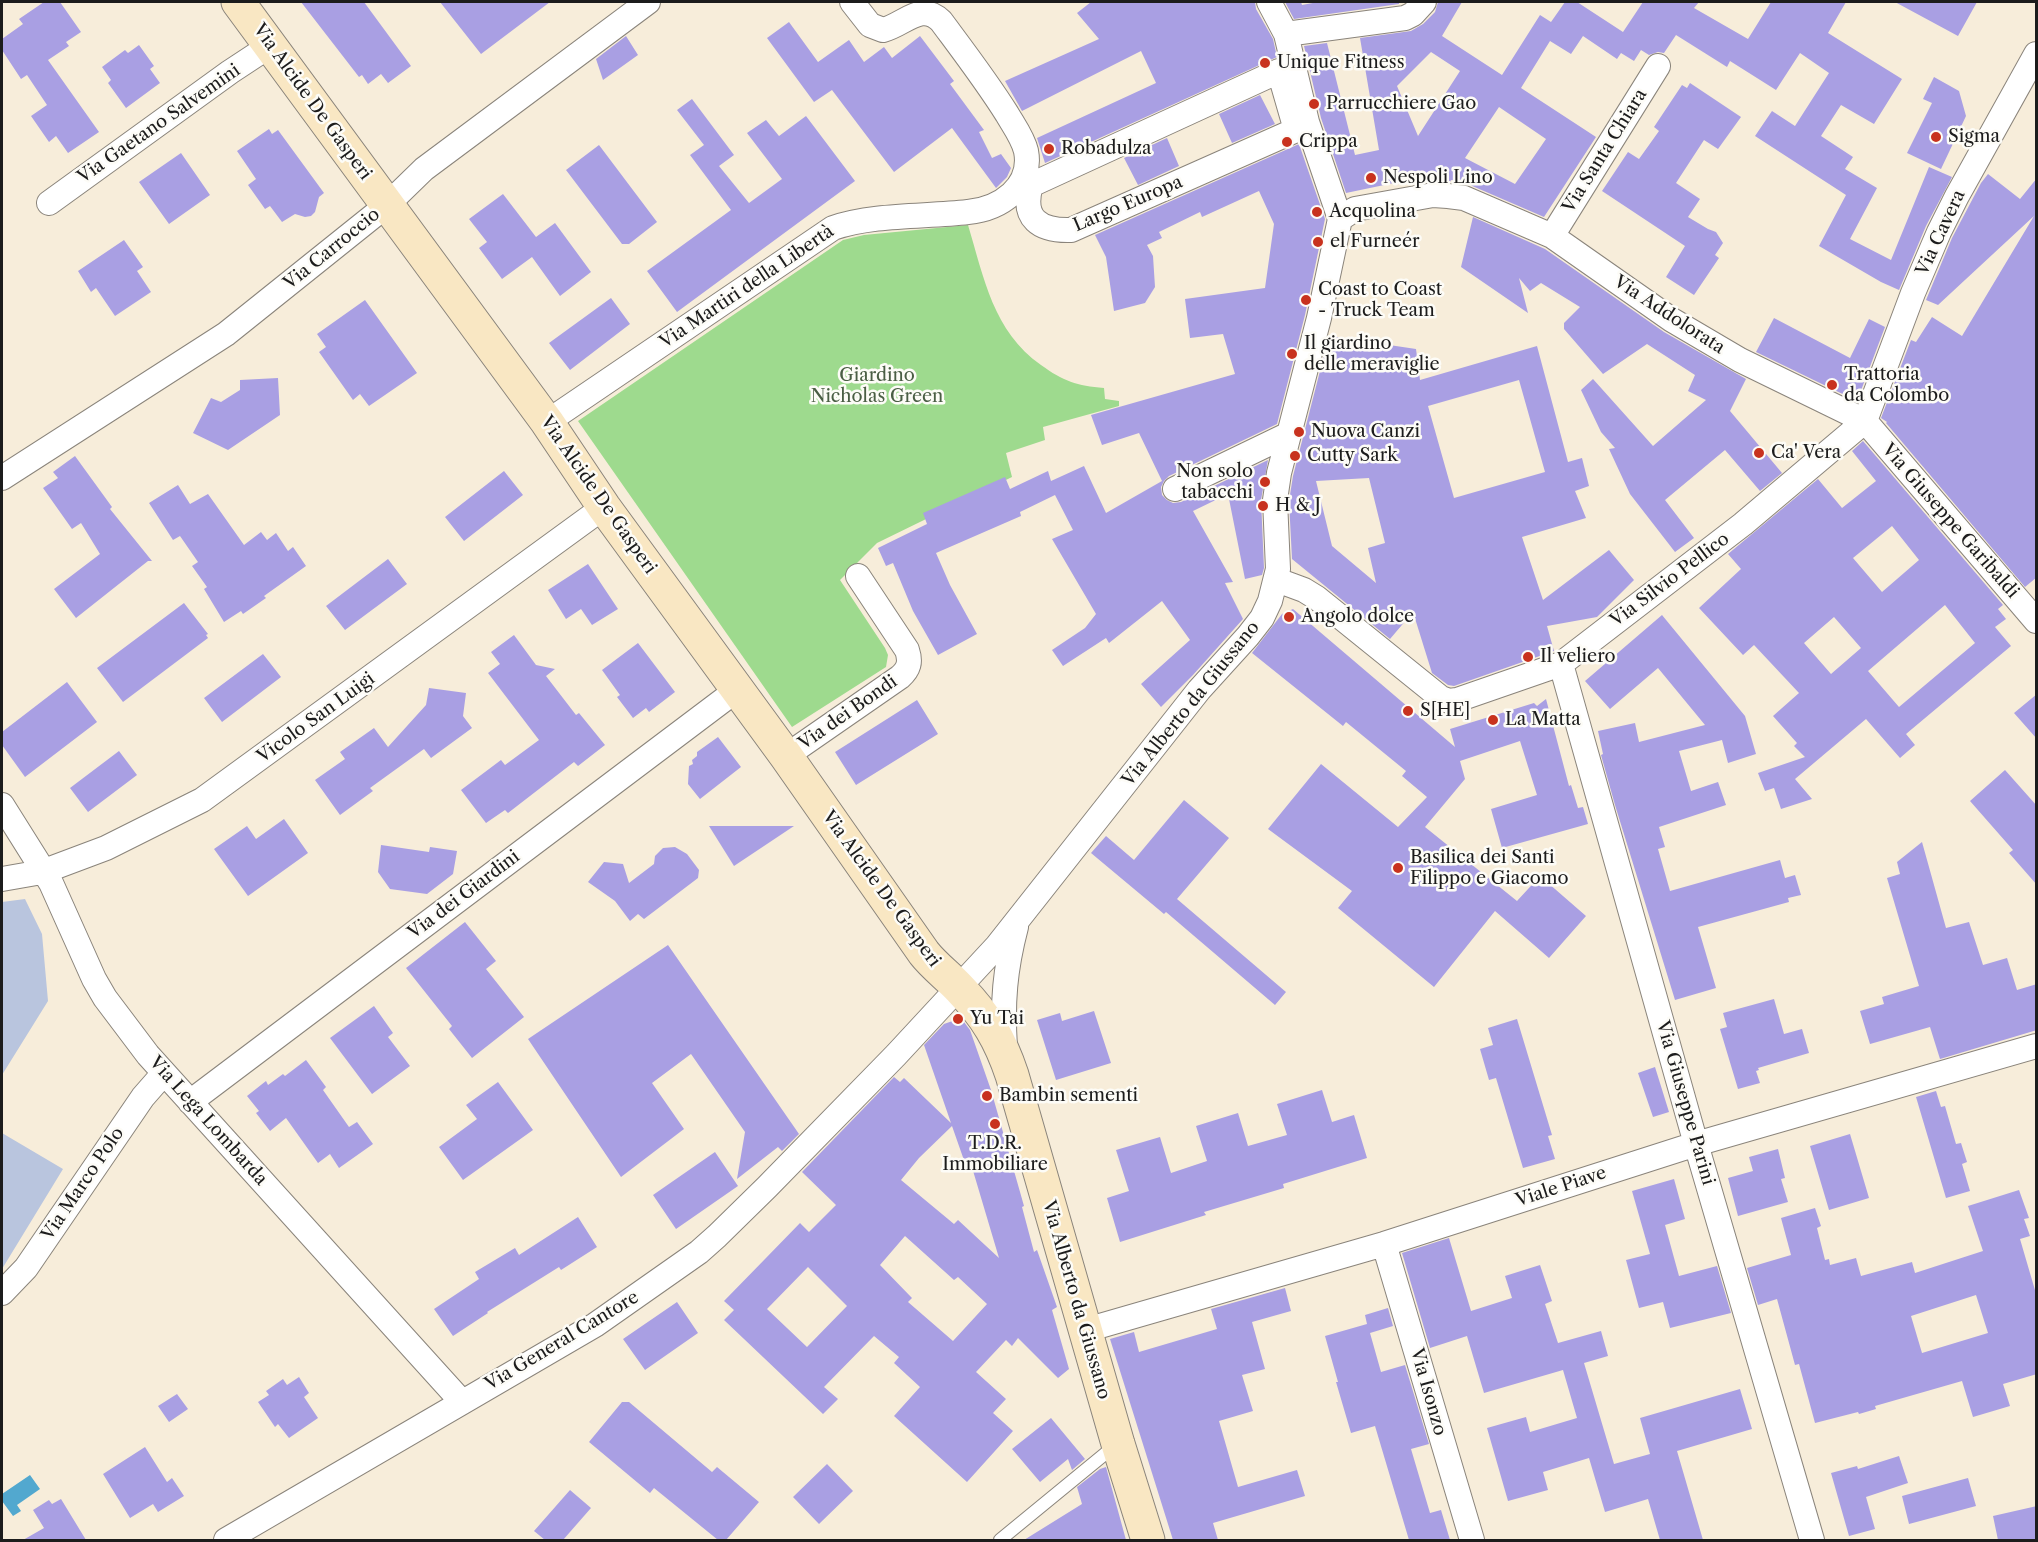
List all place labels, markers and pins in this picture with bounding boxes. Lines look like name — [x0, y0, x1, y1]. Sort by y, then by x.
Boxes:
place label: Unique Fitness — [1277, 52, 1405, 74]
marker: Unique Fitness — [1258, 56, 1272, 70]
place label: Parrucchiere Gao — [1326, 93, 1476, 115]
marker: Parrucchiere Gao — [1307, 97, 1321, 111]
place label: Sigma — [1948, 126, 2000, 148]
marker: Sigma — [1929, 130, 1943, 144]
place label: Crippa — [1299, 131, 1358, 153]
marker: Crippa — [1280, 135, 1294, 149]
place label: Robadulza — [1061, 138, 1152, 160]
marker: Robadulza — [1042, 142, 1056, 156]
place label: Nespoli Lino — [1383, 167, 1493, 189]
marker: Nespoli Lino — [1364, 171, 1378, 185]
place label: Acquolina — [1329, 201, 1416, 223]
marker: Acquolina — [1310, 205, 1324, 219]
place label: el Furneér — [1330, 231, 1420, 253]
marker: el Furneér — [1311, 235, 1325, 249]
place label: Coast to Coast - Truck Team — [1318, 279, 1442, 322]
marker: Coast to Coast - Truck Team — [1299, 293, 1313, 307]
place label: Il giardino delle meraviglie — [1304, 333, 1440, 376]
marker: Il giardino delle meraviglie — [1285, 347, 1299, 361]
place label: Trattoria da Colombo — [1844, 364, 1949, 406]
marker: Trattoria da Colombo — [1825, 378, 1839, 392]
place label: Nuova Canzi — [1311, 421, 1420, 443]
marker: Nuova Canzi — [1292, 425, 1306, 439]
place label: Ca' Vera — [1771, 442, 1841, 464]
place label: Cutty Sark — [1307, 445, 1398, 467]
marker: Ca' Vera — [1752, 446, 1766, 460]
marker: Cutty Sark — [1288, 449, 1302, 463]
place label: Non solo tabacchi — [1176, 461, 1253, 504]
marker: Non solo tabacchi — [1258, 475, 1272, 489]
place label: H & J — [1275, 495, 1321, 517]
marker: H & J — [1256, 499, 1270, 513]
place label: Angolo dolce — [1301, 606, 1414, 628]
marker: Angolo dolce — [1282, 610, 1296, 624]
place label: Il veliero — [1540, 646, 1616, 668]
marker: Il veliero — [1521, 650, 1535, 664]
place label: S[HE] — [1420, 700, 1470, 722]
marker: S[HE] — [1401, 704, 1415, 718]
place label: La Matta — [1505, 709, 1581, 731]
marker: La Matta — [1486, 713, 1500, 727]
place label: Basilica dei Santi Filippo e Giacomo — [1410, 847, 1569, 890]
marker: Basilica dei Santi Filippo e Giacomo — [1391, 861, 1405, 875]
place label: Yu Tai — [970, 1008, 1024, 1030]
marker: Yu Tai — [951, 1012, 965, 1026]
place label: Bambin sementi — [999, 1085, 1138, 1107]
marker: Bambin sementi — [980, 1089, 994, 1103]
marker: T.D.R. Immobiliare — [988, 1117, 1002, 1131]
place label: T.D.R. Immobiliare — [942, 1133, 1048, 1176]

